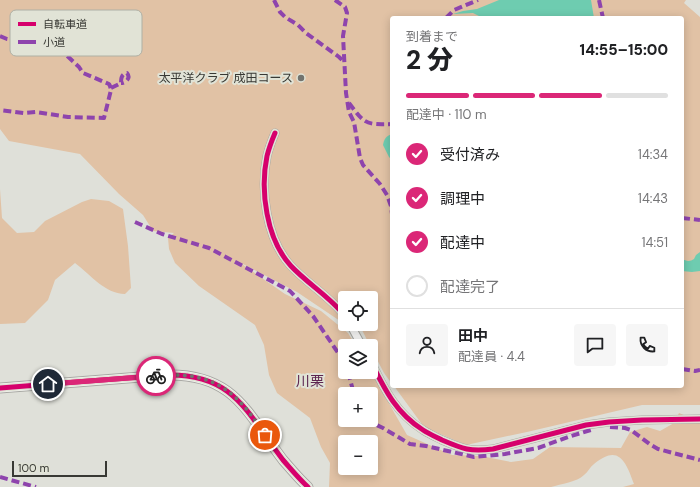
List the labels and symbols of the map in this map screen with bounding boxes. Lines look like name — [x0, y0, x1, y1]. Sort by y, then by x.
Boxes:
legend — [10, 10, 142, 56]
text: 自転車道 — [43, 17, 87, 31]
text: 小道 — [43, 35, 65, 49]
place label: 太平洋クラブ 成田コース — [158, 70, 293, 86]
marker: 太平洋クラブ 成田コース — [296, 73, 306, 83]
courier — [136, 356, 176, 396]
pin — [31, 367, 65, 401]
district label: 川栗 — [296, 372, 324, 390]
pin — [248, 418, 282, 452]
scale bar — [12, 459, 107, 478]

